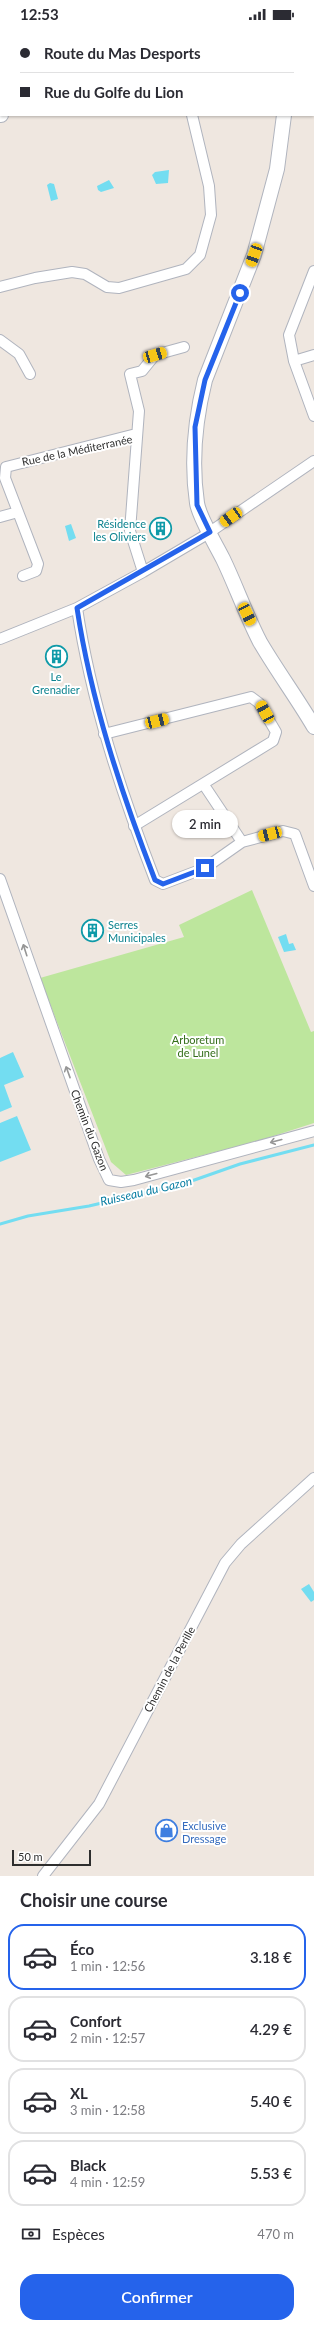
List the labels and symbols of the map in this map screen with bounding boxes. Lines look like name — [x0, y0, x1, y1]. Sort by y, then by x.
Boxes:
car — [244, 242, 264, 268]
route start — [231, 284, 249, 302]
car — [142, 346, 168, 364]
street label: Rue de la Méditerranée — [21, 432, 134, 468]
car — [218, 505, 244, 529]
building icon: Résidence les Oliviers — [148, 516, 174, 542]
place label: Résidence les Oliviers — [93, 517, 146, 543]
car — [236, 601, 258, 627]
building icon: Le Grenadier — [43, 643, 69, 669]
place label: Le Grenadier — [32, 670, 80, 696]
car — [254, 699, 276, 725]
car — [144, 712, 170, 730]
callout: 2 min — [172, 810, 238, 838]
car — [257, 825, 283, 843]
route end — [196, 859, 214, 877]
building icon: Serres Municipales — [80, 917, 106, 943]
place label: Serres Municipales — [108, 918, 166, 944]
one-way arrow — [21, 943, 28, 956]
park label: Arboretum de Lunel — [172, 1033, 224, 1059]
one-way arrow — [63, 1067, 71, 1079]
street label: Chemin du Gazon — [69, 1088, 111, 1172]
one-way arrow — [270, 1138, 283, 1146]
one-way arrow — [145, 1172, 158, 1180]
water label: Ruisseau du Gazon — [99, 1173, 193, 1209]
street label: Chemin de la Perille — [141, 1624, 197, 1714]
shop icon: Exclusive Dressage — [154, 1818, 180, 1844]
place label: Exclusive Dressage — [182, 1819, 226, 1845]
scale bar — [12, 1848, 91, 1867]

